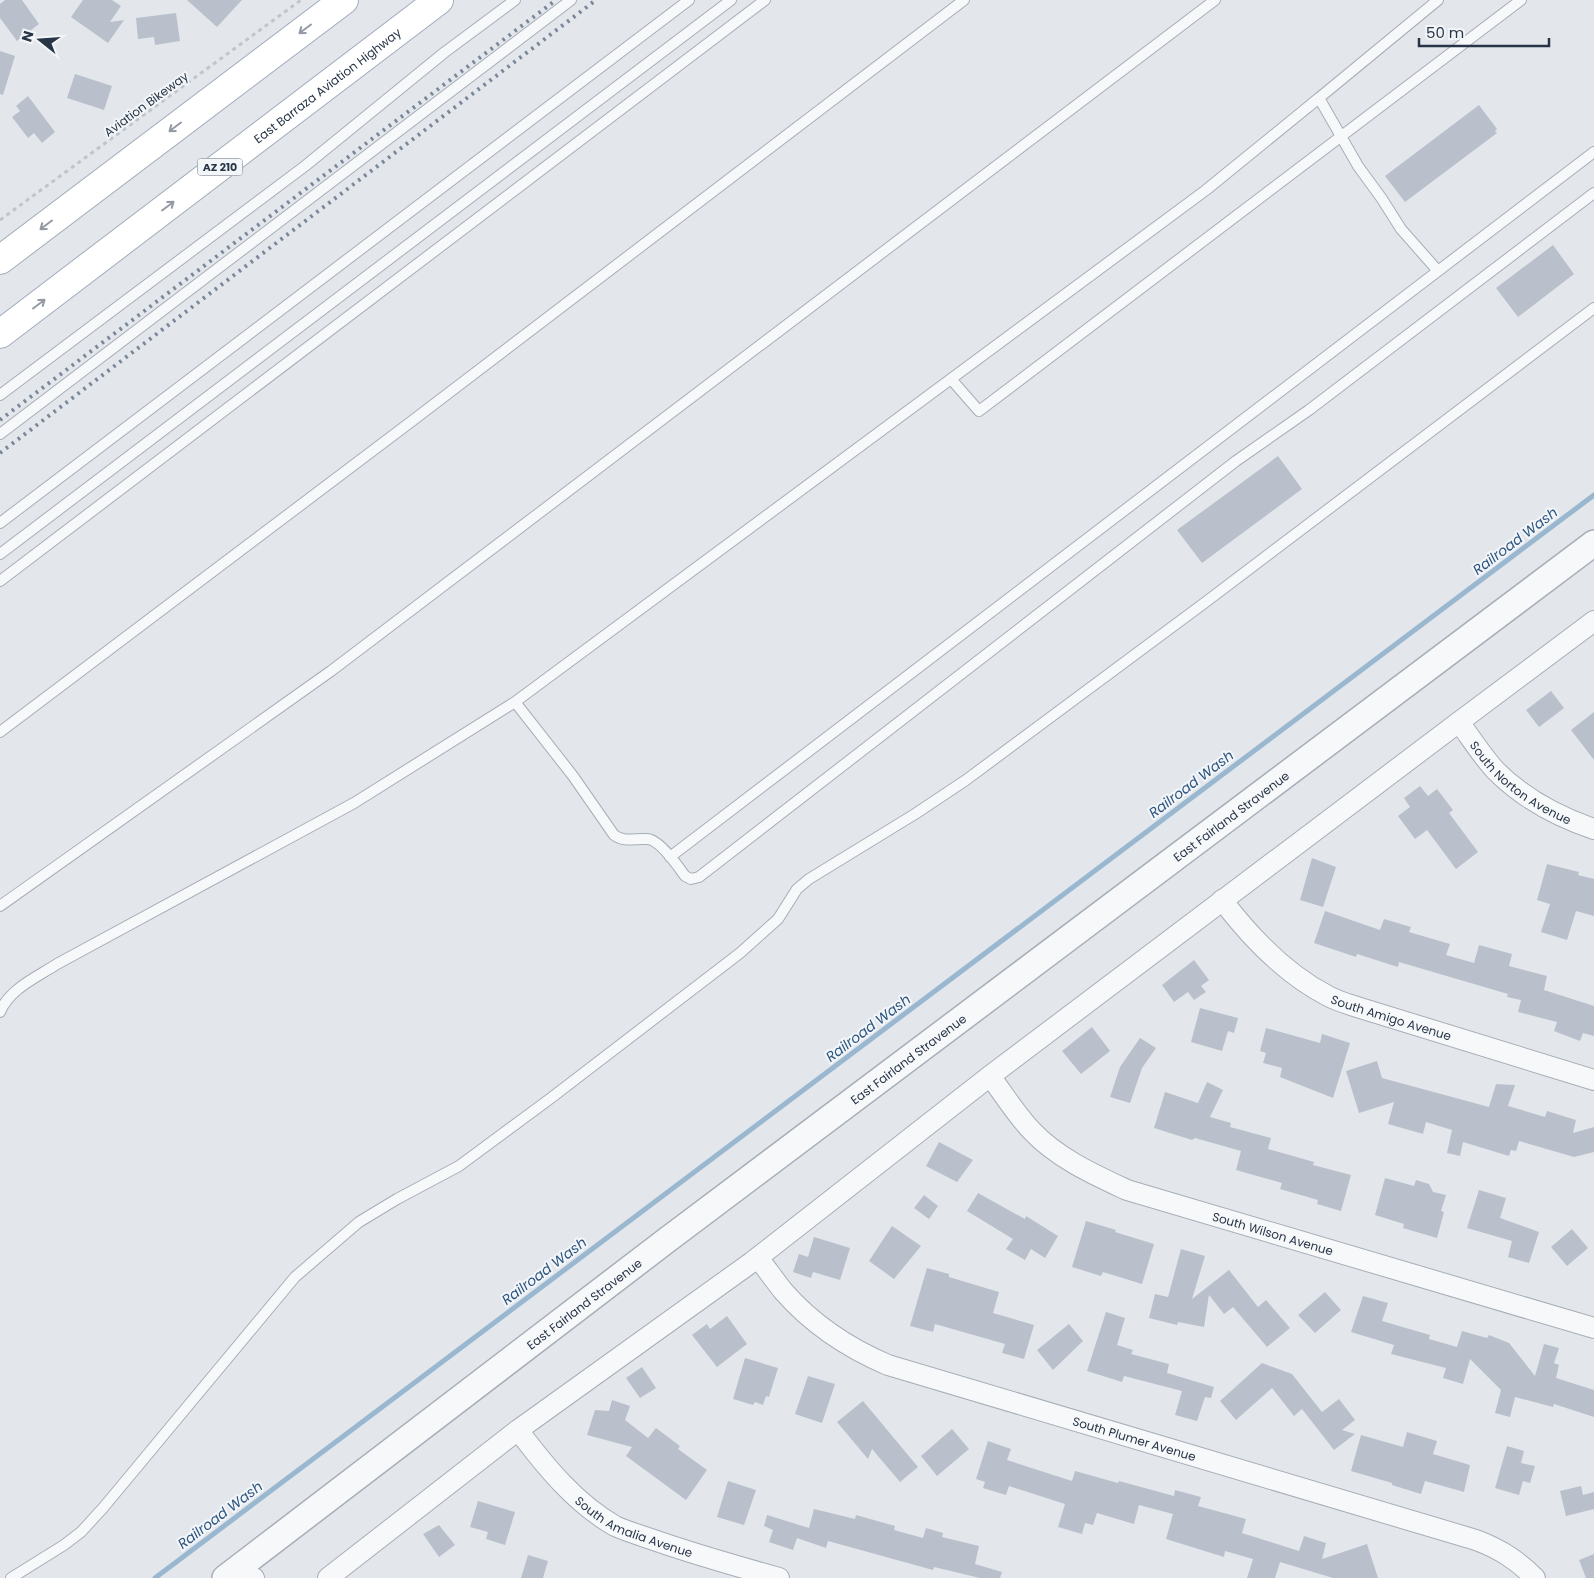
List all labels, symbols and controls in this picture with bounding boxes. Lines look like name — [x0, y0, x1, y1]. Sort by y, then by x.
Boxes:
north arrow — [15, 15, 65, 65]
scale bar — [1419, 15, 1549, 47]
text: 50 m — [1426, 22, 1464, 43]
street label: East Barraza Aviation Highway — [250, 23, 405, 147]
one-way arrow — [299, 24, 312, 35]
text: N — [16, 28, 39, 44]
street label: Aviation Bikeway — [100, 67, 192, 140]
one-way arrow — [168, 122, 182, 132]
road number: AZ 210 — [198, 158, 242, 176]
one-way arrow — [161, 201, 175, 211]
one-way arrow — [39, 220, 53, 230]
one-way arrow — [32, 299, 45, 310]
water label: Railroad Wash — [1468, 502, 1562, 580]
street label: South Norton Avenue — [1466, 737, 1574, 828]
water label: Railroad Wash — [1144, 745, 1238, 823]
street label: East Fairland Stravenue — [1170, 767, 1292, 865]
water label: Railroad Wash — [821, 989, 915, 1067]
street label: South Amigo Avenue — [1328, 990, 1454, 1044]
street label: East Fairland Stravenue — [847, 1010, 969, 1108]
street label: South Wilson Avenue — [1210, 1207, 1335, 1259]
water label: Railroad Wash — [497, 1232, 591, 1310]
street label: East Fairland Stravenue — [523, 1254, 645, 1353]
street label: South Plumer Avenue — [1071, 1412, 1198, 1465]
water label: Railroad Wash — [173, 1476, 267, 1554]
street label: South Amalia Avenue — [572, 1492, 695, 1561]

